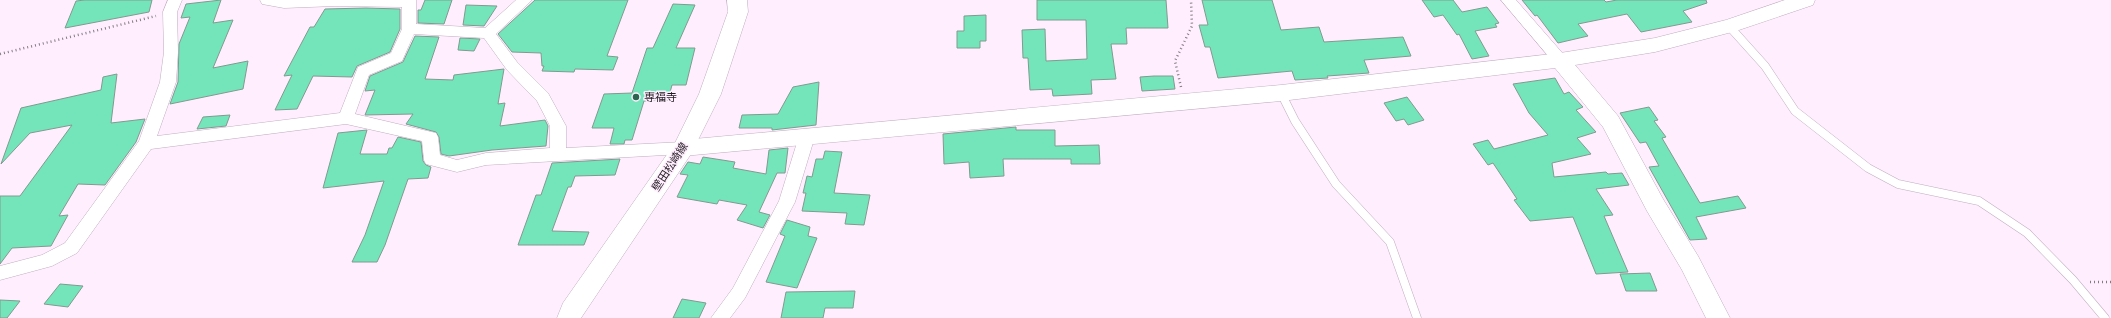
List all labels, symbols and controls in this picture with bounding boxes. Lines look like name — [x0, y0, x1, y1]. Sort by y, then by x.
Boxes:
place label: 専福寺 — [644, 91, 677, 104]
marker: 専福寺 — [631, 92, 641, 102]
street label: 壁田松崎線 — [650, 140, 690, 194]

